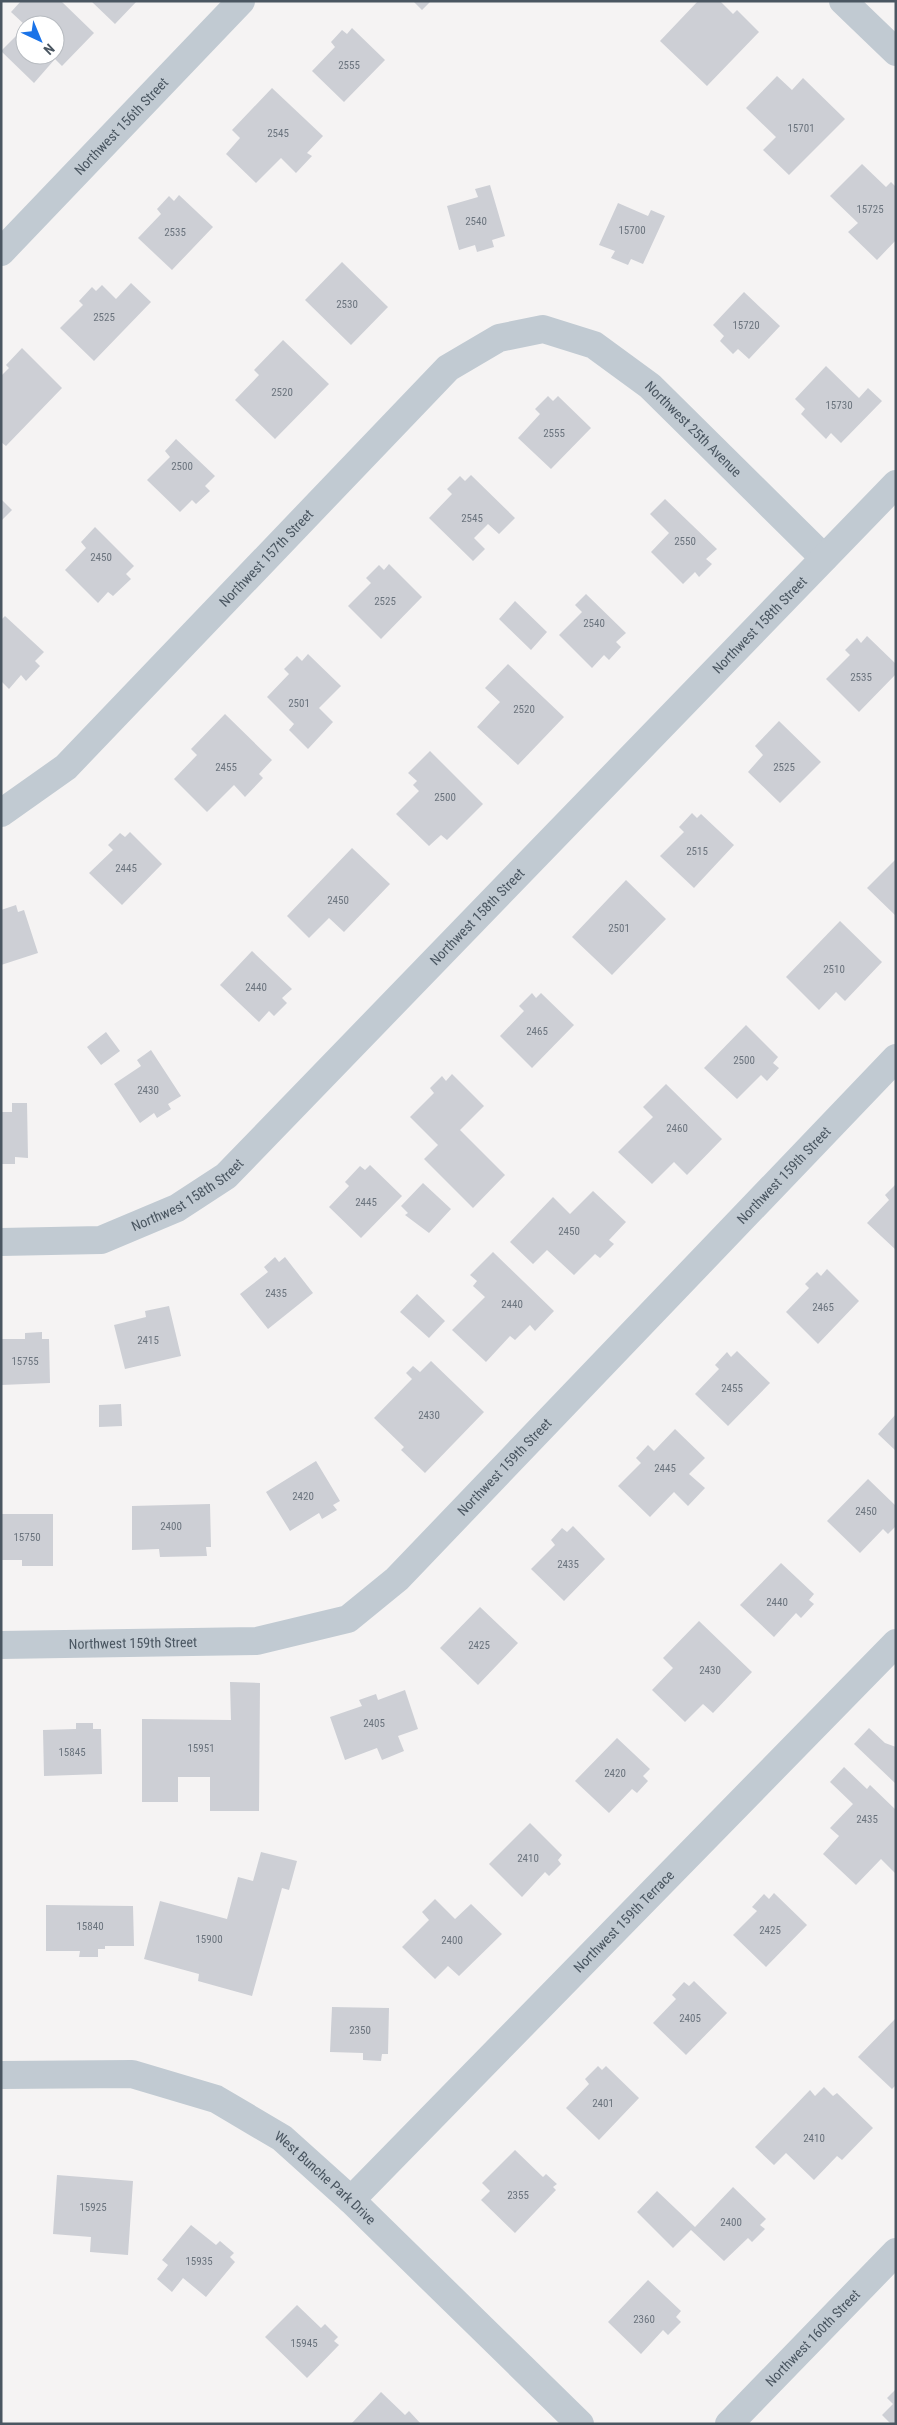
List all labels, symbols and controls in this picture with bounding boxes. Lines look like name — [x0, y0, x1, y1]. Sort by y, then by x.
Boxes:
north arrow — [15, 15, 65, 65]
text: N — [40, 41, 58, 58]
house number: 2555 — [338, 59, 360, 72]
street label: Northwest 156th Street — [71, 74, 171, 178]
house number: 15701 — [787, 122, 815, 135]
house number: 2545 — [267, 127, 289, 140]
house number: 15725 — [856, 203, 884, 216]
house number: 2540 — [465, 215, 487, 228]
house number: 15700 — [618, 224, 646, 237]
house number: 2535 — [164, 226, 186, 239]
house number: 2530 — [336, 298, 358, 311]
house number: 2525 — [93, 311, 115, 324]
house number: 15720 — [732, 319, 760, 332]
street label: Northwest 25th Avenue — [642, 378, 745, 480]
house number: 2520 — [271, 386, 293, 399]
house number: 15730 — [825, 399, 853, 412]
house number: 2555 — [543, 427, 565, 440]
house number: 2500 — [171, 460, 193, 473]
street label: Northwest 157th Street — [216, 506, 316, 610]
house number: 2545 — [461, 512, 483, 525]
house number: 2550 — [674, 535, 696, 548]
house number: 2450 — [90, 551, 112, 564]
street label: Northwest 158th Street — [709, 573, 810, 677]
house number: 2525 — [374, 595, 396, 608]
house number: 2540 — [583, 617, 605, 630]
house number: 2535 — [850, 671, 872, 684]
house number: 2501 — [288, 697, 310, 710]
house number: 2520 — [513, 703, 535, 716]
house number: 2455 — [215, 761, 237, 774]
house number: 2525 — [773, 761, 795, 774]
house number: 2500 — [434, 791, 456, 804]
house number: 2515 — [686, 845, 708, 858]
house number: 2445 — [115, 862, 137, 875]
street label: Northwest 158th Street — [427, 865, 528, 968]
house number: 2450 — [327, 894, 349, 907]
house number: 2501 — [608, 922, 630, 935]
house number: 2510 — [823, 963, 845, 976]
house number: 2440 — [245, 981, 267, 994]
house number: 2465 — [526, 1025, 548, 1038]
house number: 2500 — [733, 1054, 755, 1067]
house number: 2430 — [137, 1084, 159, 1097]
house number: 2460 — [666, 1122, 688, 1135]
street label: Northwest 159th Street — [734, 1123, 834, 1227]
street label: Northwest 158th Street — [129, 1155, 247, 1234]
house number: 2445 — [355, 1196, 377, 1209]
house number: 2450 — [558, 1225, 580, 1238]
house number: 2435 — [265, 1287, 287, 1300]
house number: 2440 — [501, 1298, 523, 1311]
house number: 2465 — [812, 1301, 834, 1314]
house number: 2415 — [137, 1334, 159, 1347]
house number: 15755 — [11, 1355, 39, 1368]
house number: 2455 — [721, 1382, 743, 1395]
house number: 2430 — [418, 1409, 440, 1422]
street label: Northwest 159th Street — [454, 1415, 554, 1519]
house number: 2445 — [654, 1462, 676, 1475]
house number: 2420 — [292, 1490, 314, 1503]
house number: 2450 — [855, 1505, 877, 1518]
house number: 2400 — [160, 1520, 182, 1533]
house number: 15750 — [13, 1531, 41, 1544]
house number: 2435 — [557, 1558, 579, 1571]
house number: 2440 — [766, 1596, 788, 1609]
street label: Northwest 159th Street — [69, 1634, 197, 1652]
house number: 2425 — [468, 1639, 490, 1652]
house number: 2430 — [699, 1664, 721, 1677]
house number: 2405 — [363, 1717, 385, 1730]
house number: 15951 — [187, 1742, 215, 1755]
house number: 15845 — [58, 1746, 86, 1759]
house number: 2420 — [604, 1767, 626, 1780]
house number: 2435 — [856, 1813, 878, 1826]
house number: 2410 — [517, 1852, 539, 1865]
street label: Northwest 159th Terrace — [570, 1867, 678, 1976]
house number: 15840 — [76, 1920, 104, 1933]
house number: 2425 — [759, 1924, 781, 1937]
house number: 15900 — [195, 1933, 223, 1946]
house number: 2400 — [441, 1934, 463, 1947]
house number: 2405 — [679, 2012, 701, 2025]
house number: 2350 — [349, 2024, 371, 2037]
house number: 2401 — [592, 2097, 614, 2110]
street label: West Bunche Park Drive — [272, 2128, 379, 2228]
house number: 2410 — [803, 2132, 825, 2145]
house number: 2355 — [507, 2189, 529, 2202]
house number: 15925 — [79, 2201, 107, 2214]
house number: 2400 — [720, 2216, 742, 2229]
house number: 15935 — [185, 2255, 213, 2268]
street label: Northwest 160th Street — [762, 2286, 863, 2390]
house number: 2360 — [633, 2313, 655, 2326]
house number: 15945 — [290, 2337, 318, 2350]

